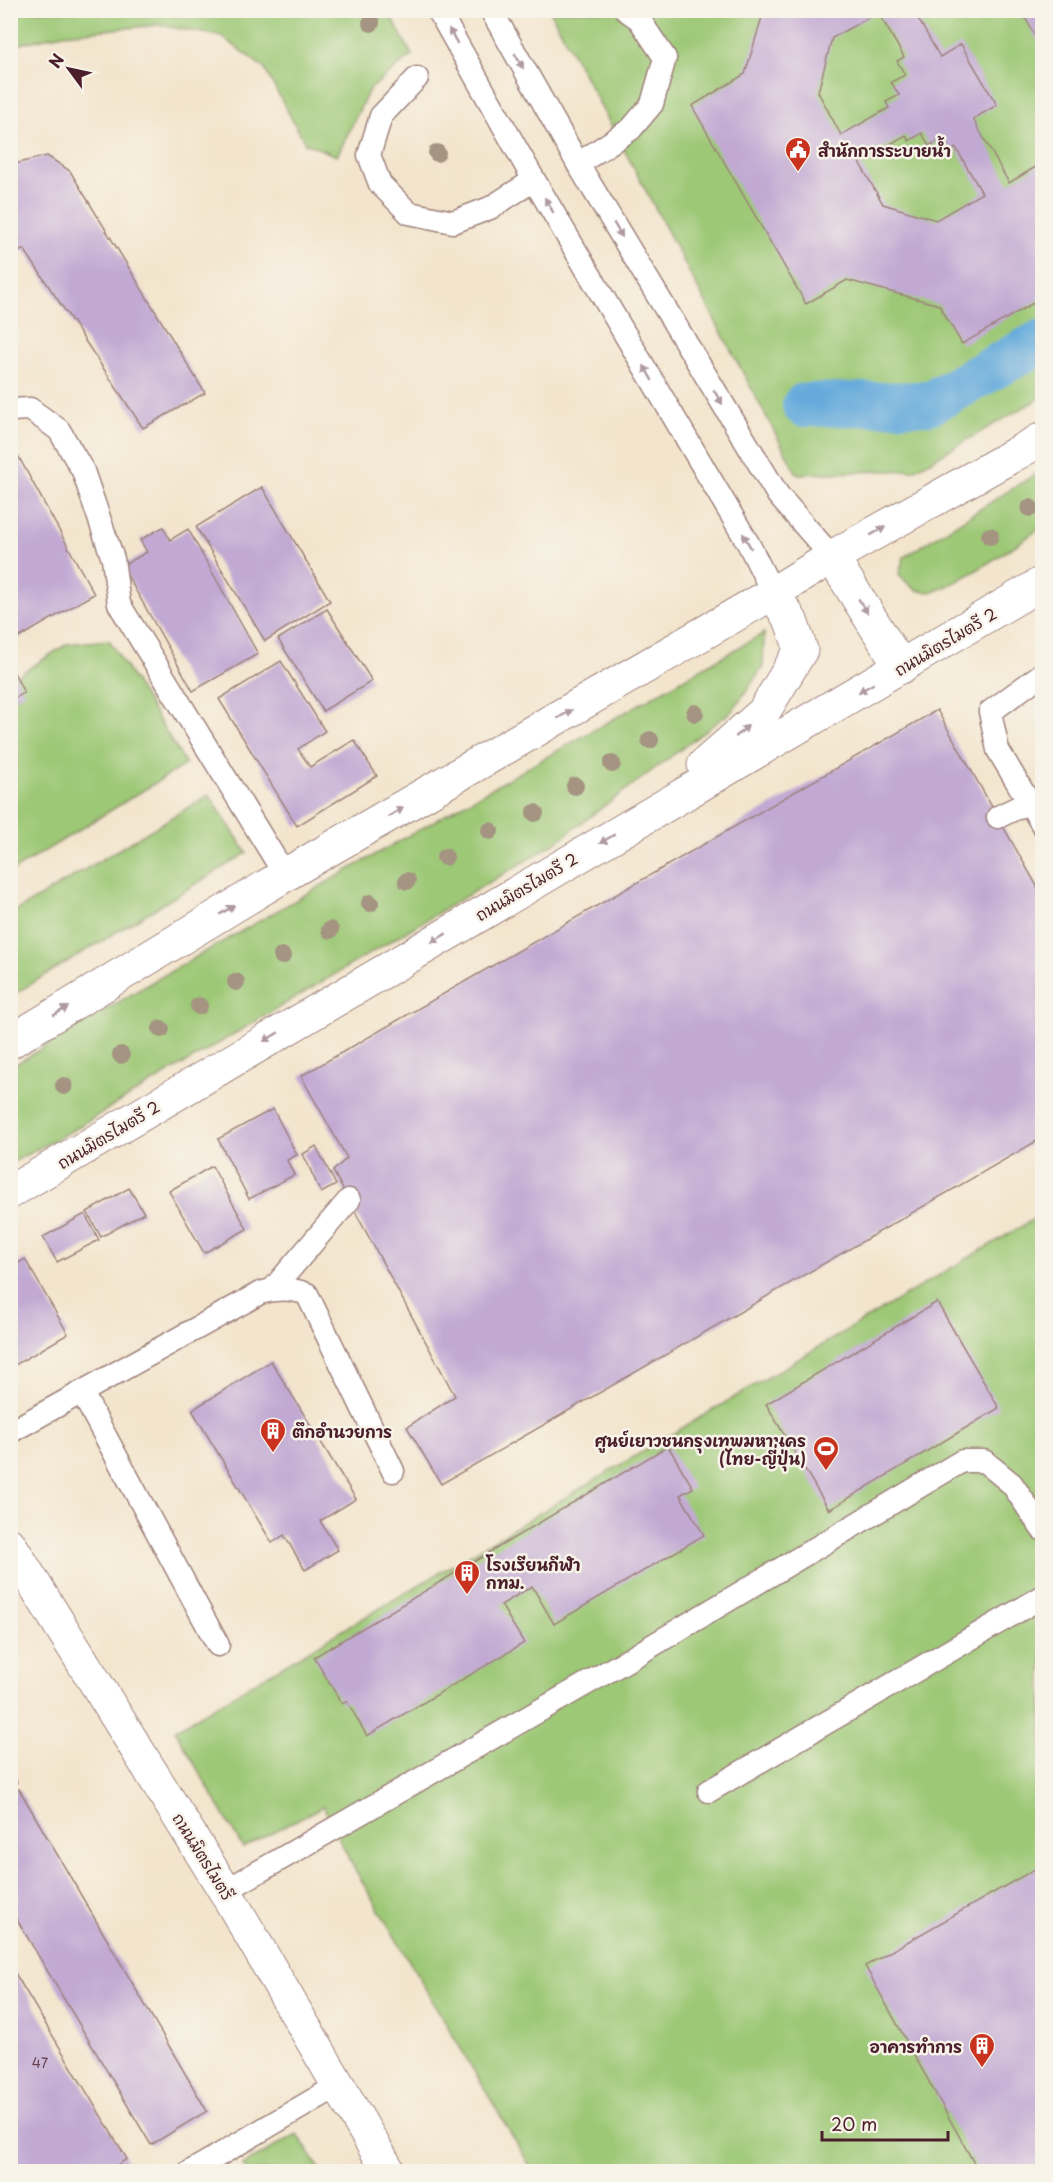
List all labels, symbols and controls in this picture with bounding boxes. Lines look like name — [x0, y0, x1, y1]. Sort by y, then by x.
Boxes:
one-way arrow — [447, 28, 458, 44]
north arrow — [39, 39, 99, 99]
text: N — [42, 48, 69, 72]
one-way arrow — [514, 53, 524, 70]
public building icon: สำนักการระบายน้ำ — [783, 135, 813, 173]
place label: สำนักการระบายน้ำ — [818, 135, 951, 162]
one-way arrow — [544, 197, 555, 213]
one-way arrow — [612, 222, 623, 238]
one-way arrow — [643, 364, 653, 381]
one-way arrow — [713, 389, 724, 405]
one-way arrow — [869, 526, 886, 536]
one-way arrow — [742, 533, 752, 550]
one-way arrow — [858, 598, 869, 615]
street label: ถนนมิตรไมตรี 2 — [889, 601, 1001, 681]
one-way arrow — [858, 682, 874, 693]
one-way arrow — [556, 710, 573, 720]
one-way arrow — [734, 725, 749, 738]
one-way arrow — [388, 807, 405, 817]
one-way arrow — [599, 833, 615, 844]
street label: ถนนมิตรไมตรี 2 — [470, 846, 582, 926]
one-way arrow — [219, 905, 235, 916]
one-way arrow — [430, 933, 447, 943]
one-way arrow — [53, 1006, 69, 1017]
one-way arrow — [263, 1032, 279, 1043]
street label: ถนนมิตรไมตรี 2 — [52, 1094, 164, 1174]
building icon: ตึกอำนวยการ — [258, 1416, 288, 1454]
place label: ตึกอำนวยการ — [292, 1419, 392, 1443]
place label: ศูนย์เยาวชนกรุงเทพมหานคร (ไทย-ญี่ปุ่น) — [595, 1428, 806, 1472]
sports icon: ศูนย์เยาวชนกรุงเทพมหานคร (ไทย-ญี่ปุ่น) — [811, 1434, 841, 1472]
place label: โรงเรียนกีฬา กทม. — [485, 1552, 580, 1594]
building icon: โรงเรียนกีฬา กทม. — [452, 1558, 482, 1596]
street label: ถนนมิตรไมตรี — [168, 1808, 241, 1905]
building icon: อาคารทำการ — [967, 2031, 997, 2069]
place label: อาคารทำการ — [869, 2034, 962, 2058]
house number: 47 — [32, 2052, 49, 2073]
scale bar — [822, 2104, 948, 2142]
text: 20 m — [831, 2110, 877, 2137]

